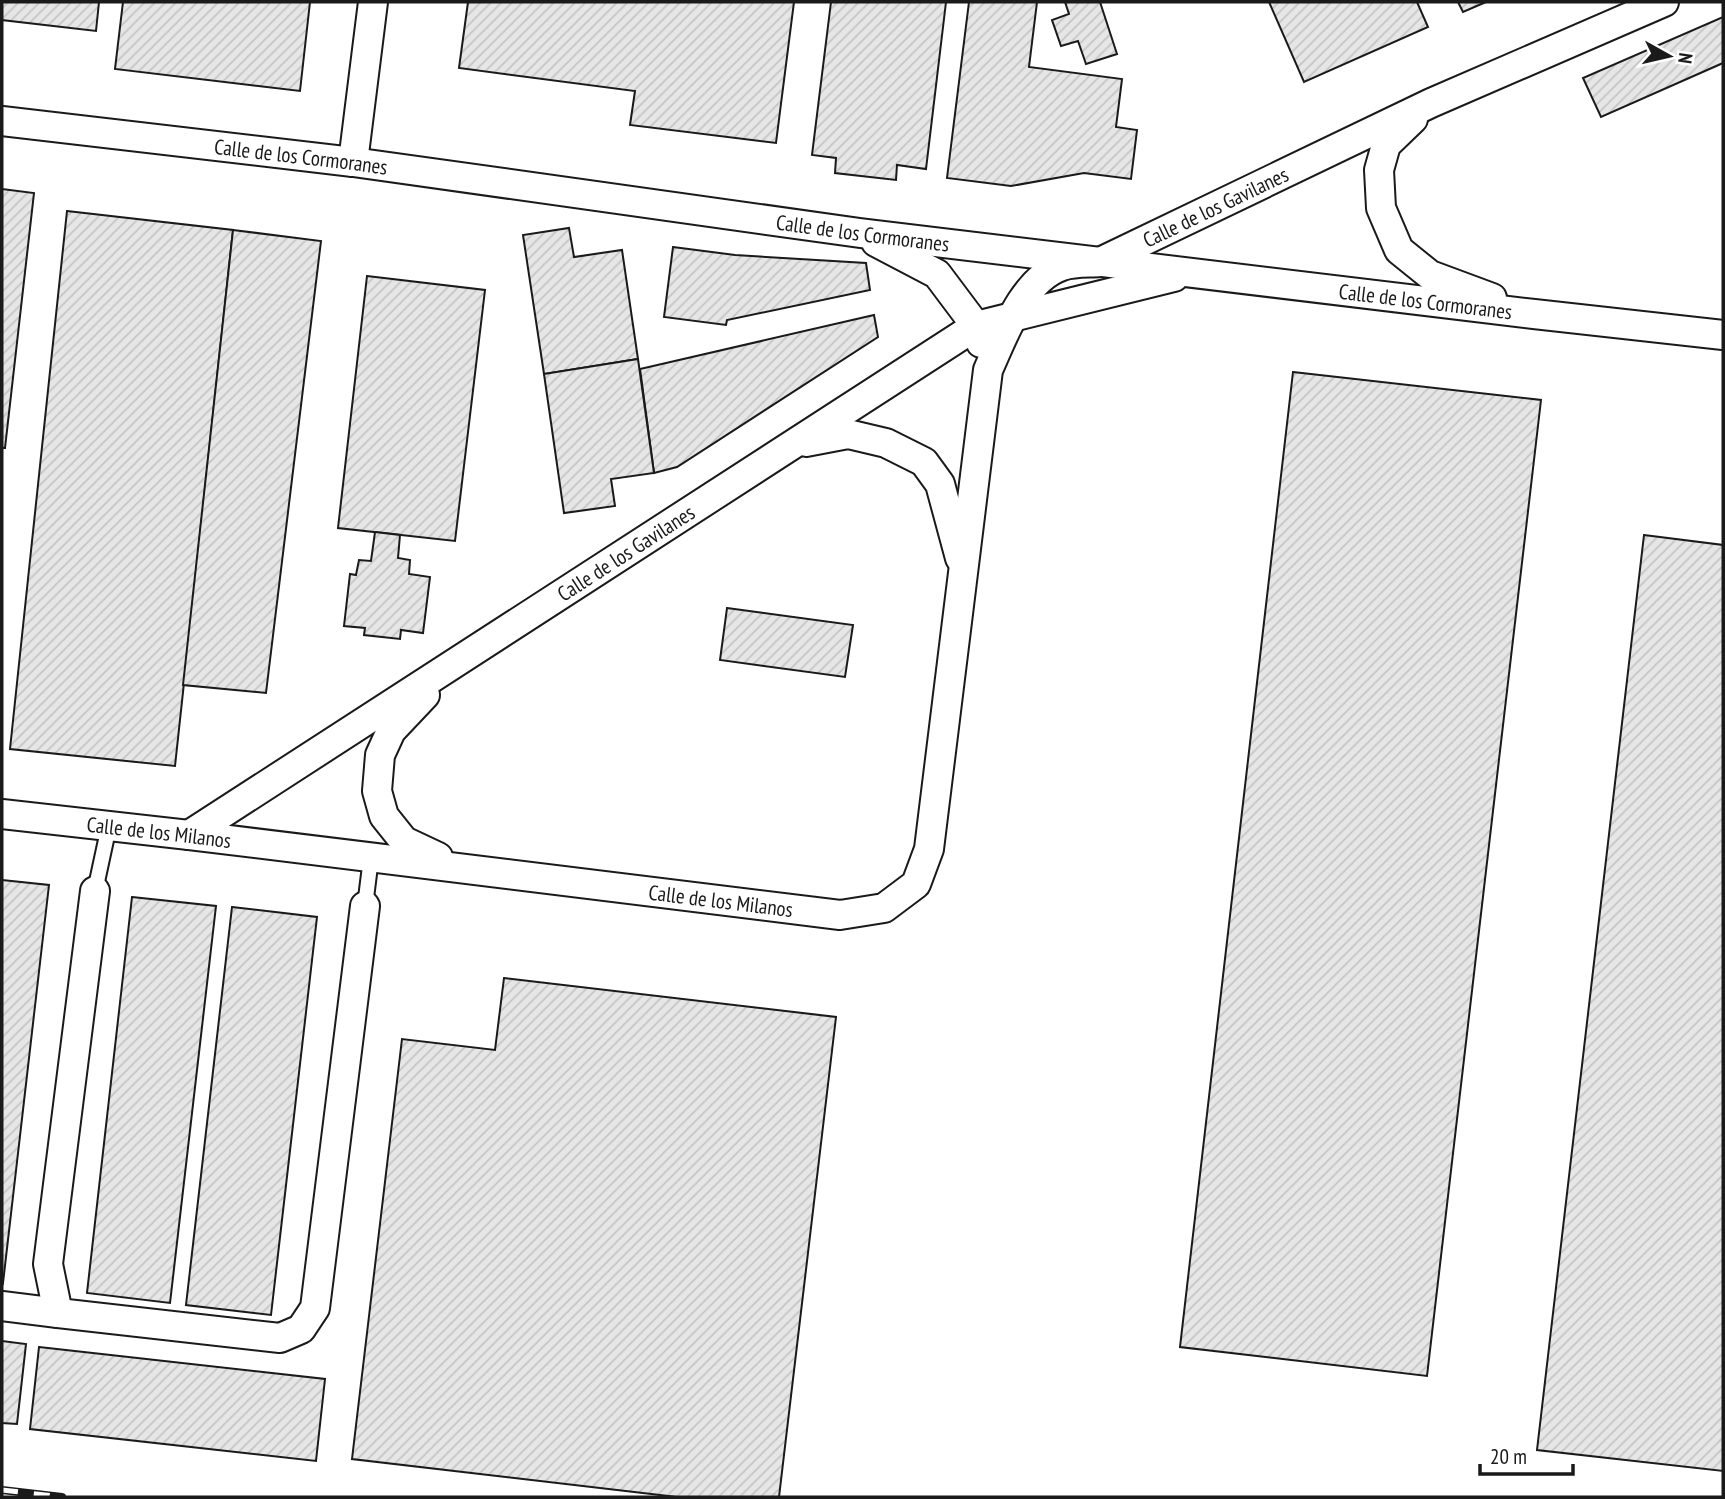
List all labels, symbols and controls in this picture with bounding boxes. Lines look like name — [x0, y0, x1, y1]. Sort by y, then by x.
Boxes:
north arrow — [1634, 21, 1704, 91]
text: N — [1673, 52, 1698, 65]
street label: Calle de los Cormoranes — [213, 132, 389, 180]
street label: Calle de los Gavilanes — [1138, 160, 1292, 253]
street label: Calle de los Cormoranes — [774, 208, 951, 257]
street label: Calle de los Cormoranes — [1337, 277, 1514, 325]
street label: Calle de los Gavilanes — [552, 498, 699, 607]
street label: Calle de los Milanos — [85, 810, 233, 854]
street label: Calle de los Milanos — [647, 878, 795, 923]
scale bar — [1480, 1432, 1573, 1476]
text: 20 m — [1490, 1443, 1527, 1470]

